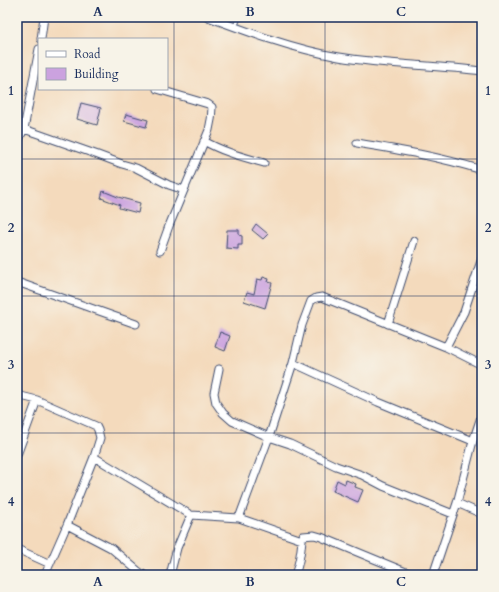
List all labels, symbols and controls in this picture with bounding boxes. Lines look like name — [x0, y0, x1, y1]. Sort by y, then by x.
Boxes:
text: A — [93, 3, 103, 21]
text: B — [245, 3, 255, 21]
text: C — [396, 3, 406, 21]
legend — [38, 38, 168, 90]
text: Road — [74, 46, 101, 62]
text: Building — [74, 66, 119, 82]
text: 1 — [8, 82, 14, 100]
text: 1 — [485, 82, 491, 100]
text: 2 — [8, 219, 15, 237]
text: 2 — [485, 219, 492, 237]
text: 3 — [8, 356, 15, 374]
text: 3 — [485, 356, 492, 374]
text: 4 — [8, 493, 15, 511]
text: 4 — [485, 493, 492, 511]
text: A — [93, 573, 103, 591]
text: B — [245, 573, 255, 591]
text: C — [396, 573, 406, 591]

